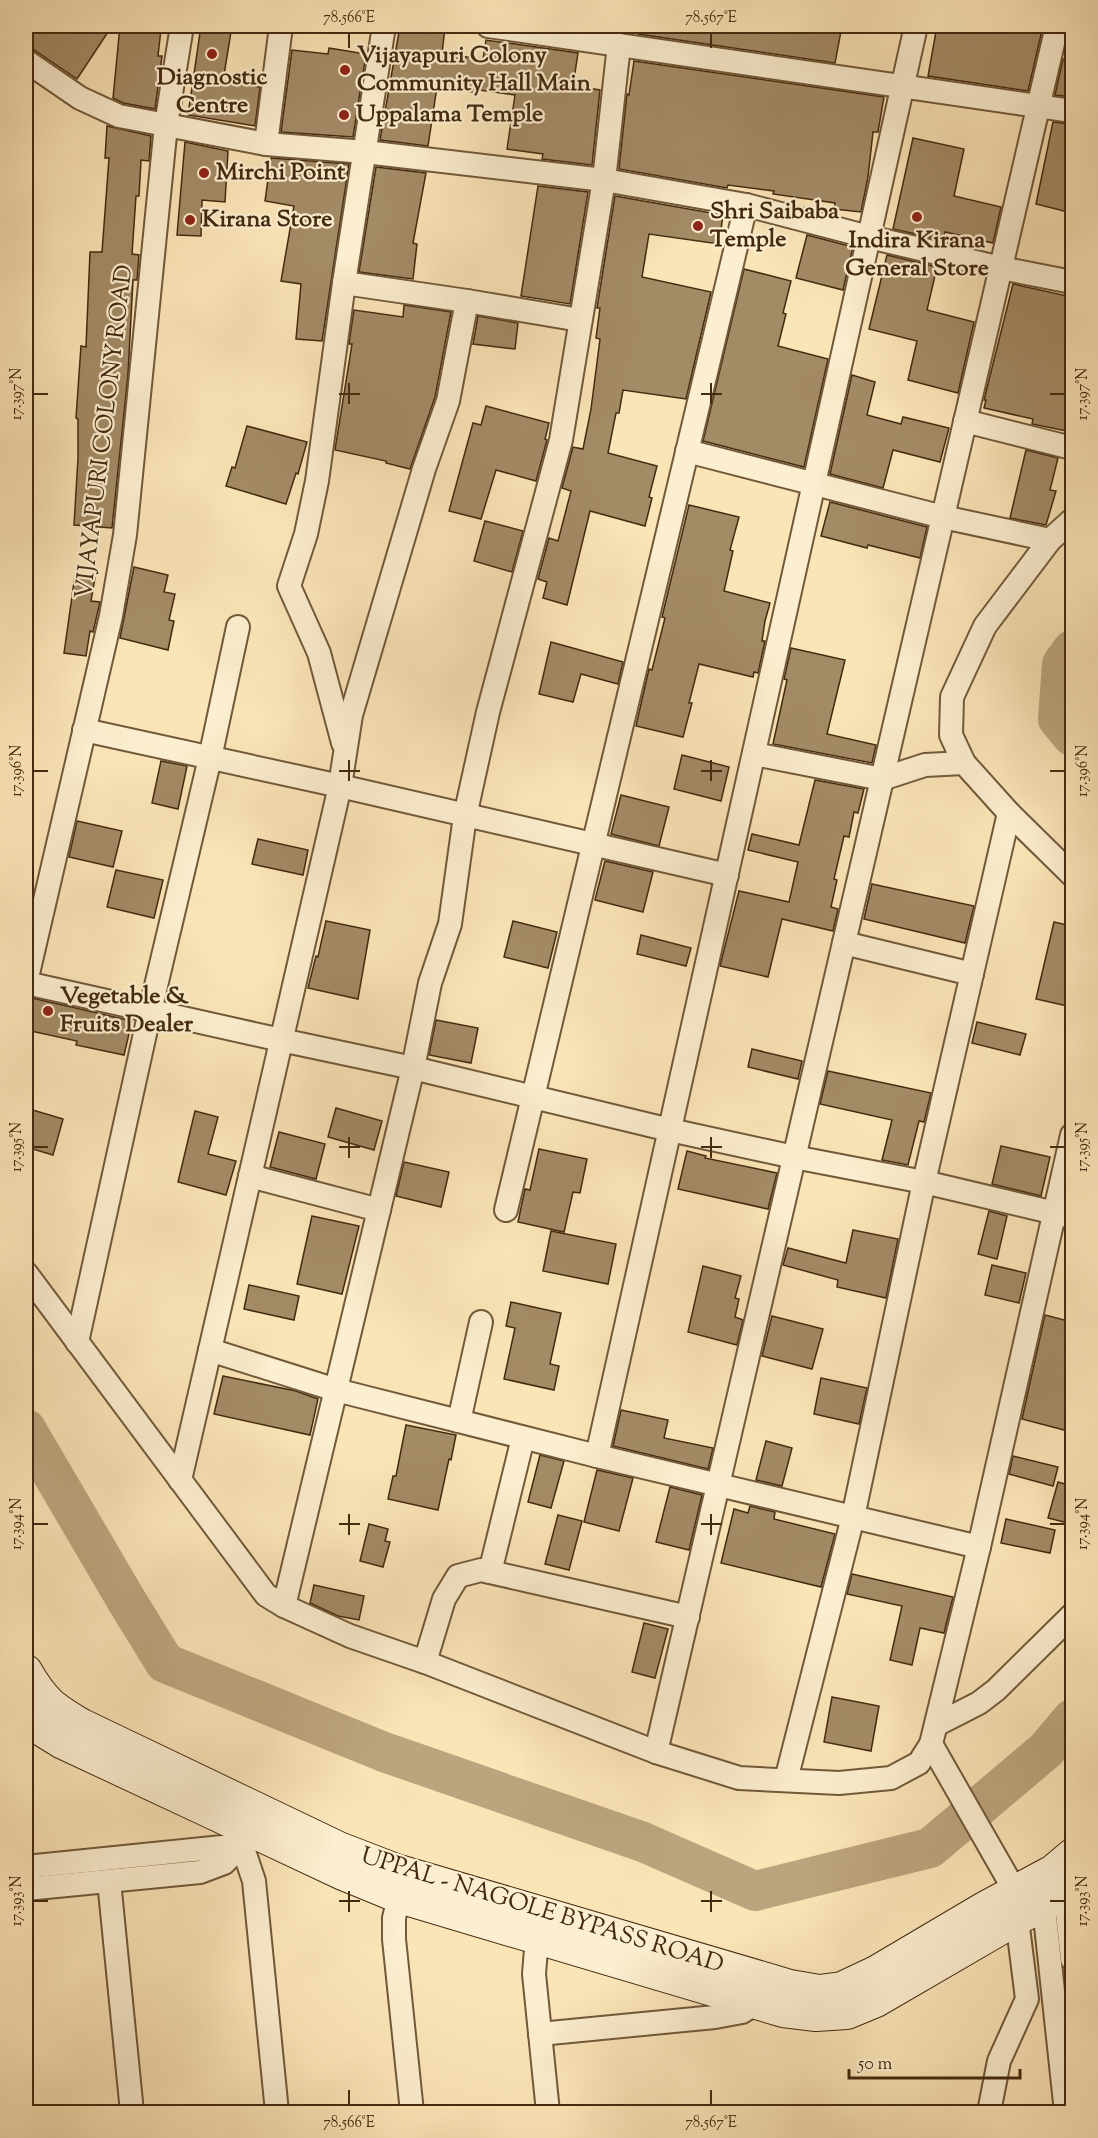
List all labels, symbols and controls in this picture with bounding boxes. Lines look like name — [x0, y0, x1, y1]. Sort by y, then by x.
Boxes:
text: 78.566°E — [323, 8, 375, 29]
text: 78.567°E — [685, 8, 737, 29]
place label: Vijayapuri Colony Community Hall Main — [357, 39, 592, 101]
marker: Diagnostic Centre — [205, 47, 219, 61]
place label: Diagnostic Centre — [157, 61, 267, 123]
marker: Vijayapuri Colony Community Hall Main — [338, 63, 352, 77]
place label: Uppalama Temple — [356, 98, 543, 132]
marker: Uppalama Temple — [337, 108, 351, 122]
place label: Mirchi Point — [216, 156, 346, 190]
marker: Mirchi Point — [197, 166, 211, 180]
place label: Shri Saibaba Temple — [710, 195, 840, 257]
place label: Kirana Store — [202, 203, 332, 237]
marker: Indira Kirana General Store — [910, 210, 924, 224]
marker: Kirana Store — [183, 213, 197, 227]
marker: Shri Saibaba Temple — [691, 219, 705, 233]
place label: Indira Kirana General Store — [845, 224, 989, 286]
street label: VIJAYAPURI COLONY ROAD — [68, 263, 142, 601]
text: 17.397°N — [7, 368, 28, 420]
text: 17.397°N — [1073, 368, 1094, 420]
text: 17.396°N — [7, 745, 28, 797]
text: 17.396°N — [1073, 745, 1094, 797]
place label: Vegetable & Fruits Dealer — [60, 980, 194, 1042]
marker: Vegetable & Fruits Dealer — [41, 1004, 55, 1018]
text: 17.395°N — [7, 1122, 28, 1172]
text: 17.395°N — [1073, 1122, 1094, 1172]
text: 17.394°N — [7, 1498, 28, 1550]
text: 17.394°N — [1073, 1498, 1094, 1550]
street label: UPPAL - NAGOLE BYPASS ROAD — [356, 1839, 728, 1983]
text: 17.393°N — [7, 1876, 28, 1926]
text: 17.393°N — [1073, 1876, 1094, 1926]
scale bar — [849, 2042, 1020, 2080]
text: 50 m — [857, 2052, 893, 2078]
text: 78.566°E — [323, 2113, 375, 2134]
text: 78.567°E — [685, 2113, 737, 2134]

